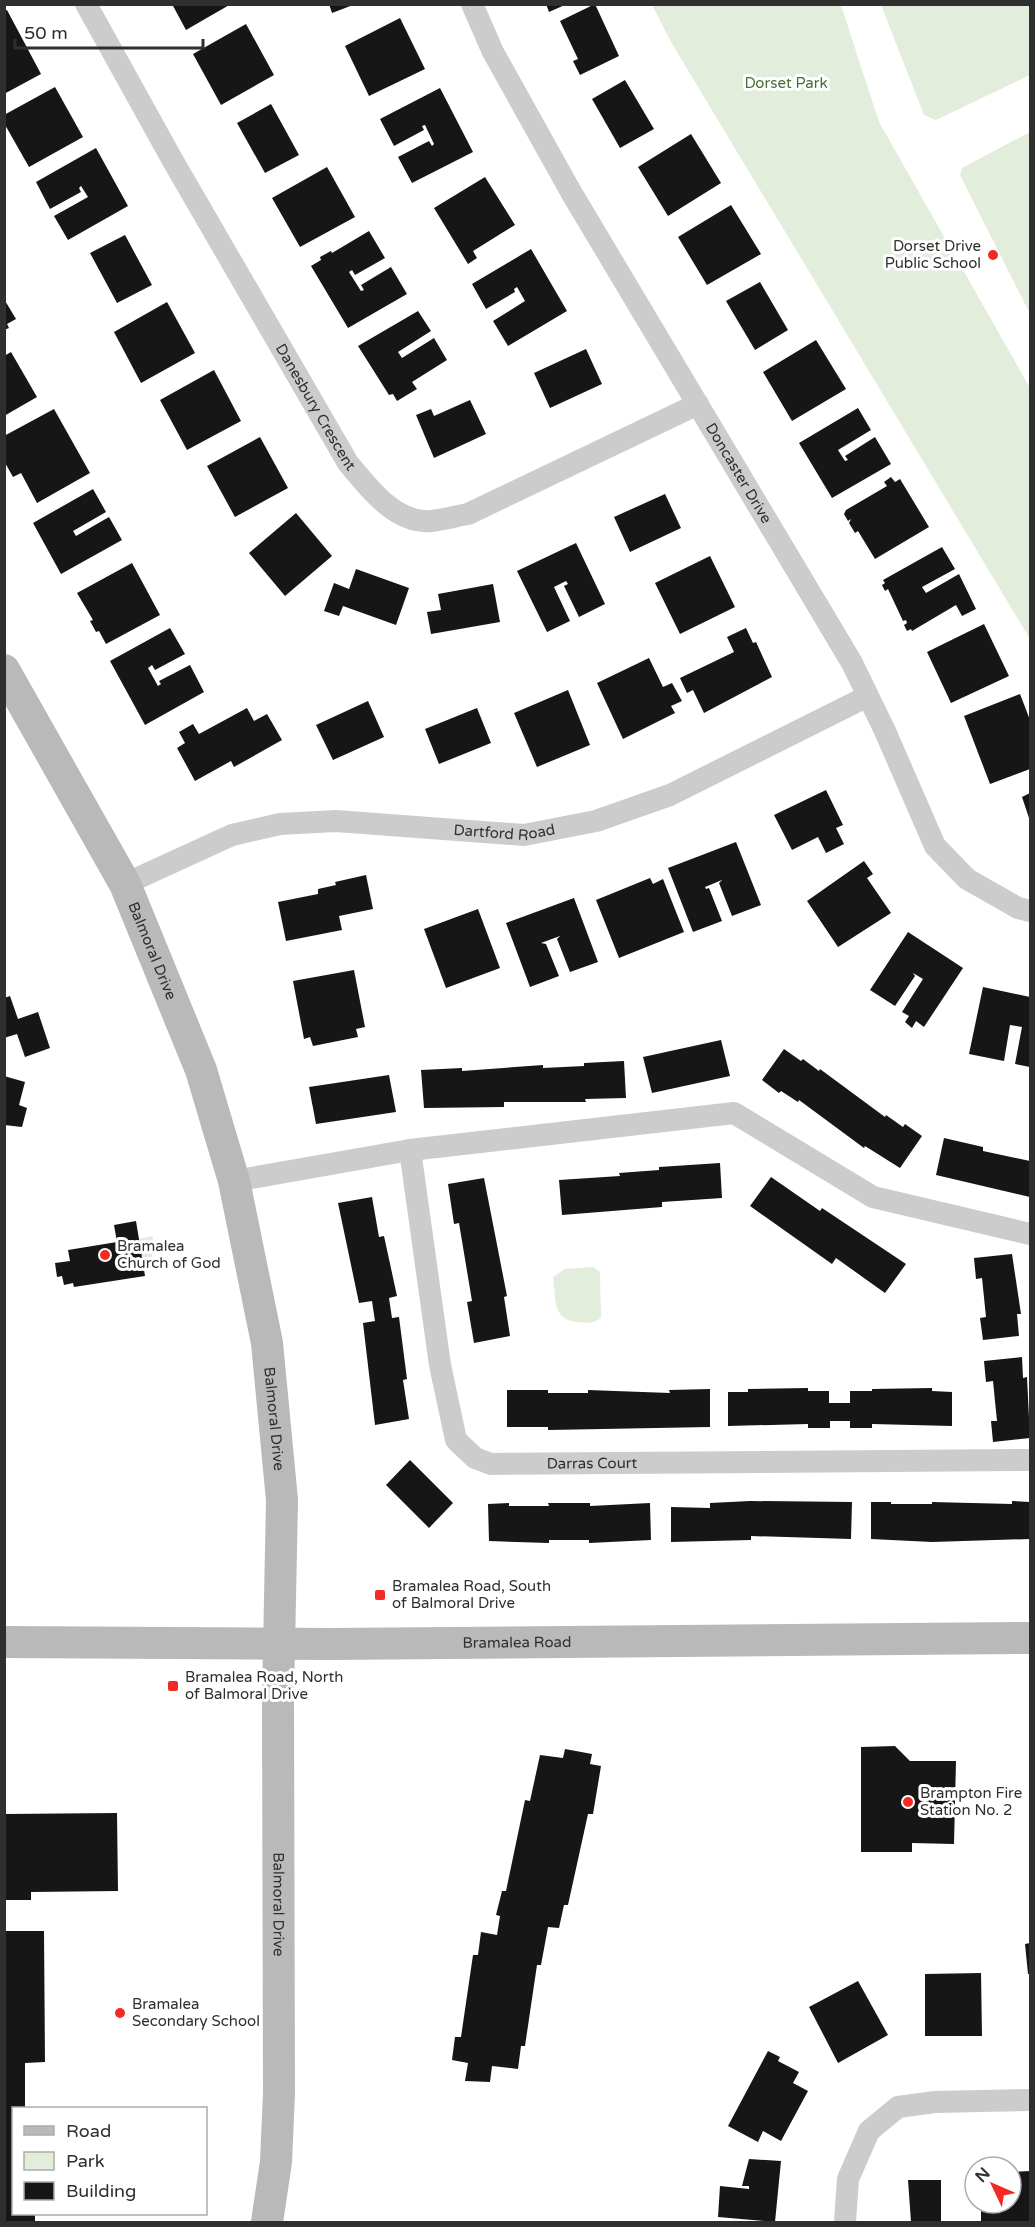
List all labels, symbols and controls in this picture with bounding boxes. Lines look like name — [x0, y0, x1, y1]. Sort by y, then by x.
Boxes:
scale bar — [15, 12, 202, 50]
text: 50 m — [24, 22, 68, 44]
park label: Dorset Park — [744, 74, 828, 92]
place label: Dorset Drive Public School — [885, 237, 981, 272]
marker: Dorset Drive Public School — [986, 248, 1000, 262]
street label: Danesbury Crescent — [272, 341, 360, 474]
street label: Doncaster Drive — [702, 420, 776, 527]
street label: Dartford Road — [453, 820, 557, 844]
street label: Balmoral Drive — [124, 899, 180, 1002]
place label: Bramalea Church of God — [117, 1237, 221, 1272]
marker: Bramalea Church of God — [98, 1248, 112, 1262]
street label: Balmoral Drive — [260, 1366, 288, 1472]
street label: Darras Court — [547, 1454, 638, 1473]
place label: Bramalea Road, South of Balmoral Drive — [392, 1577, 551, 1612]
marker: Bramalea Road, South of Balmoral Drive — [373, 1588, 387, 1602]
street label: Bramalea Road — [462, 1633, 572, 1652]
place label: Bramalea Road, North of Balmoral Drive — [185, 1668, 343, 1703]
marker: Bramalea Road, North of Balmoral Drive — [166, 1679, 180, 1693]
place label: Brampton Fire Station No. 2 — [920, 1784, 1022, 1819]
marker: Brampton Fire Station No. 2 — [901, 1795, 915, 1809]
street label: Balmoral Drive — [269, 1852, 288, 1957]
place label: Bramalea Secondary School — [132, 1995, 260, 2030]
marker: Bramalea Secondary School — [113, 2006, 127, 2020]
legend — [12, 2107, 207, 2215]
text: Road — [66, 2120, 111, 2142]
text: Park — [66, 2150, 105, 2172]
north arrow — [963, 2155, 1023, 2215]
text: N — [971, 2164, 995, 2187]
text: Building — [66, 2180, 136, 2202]

